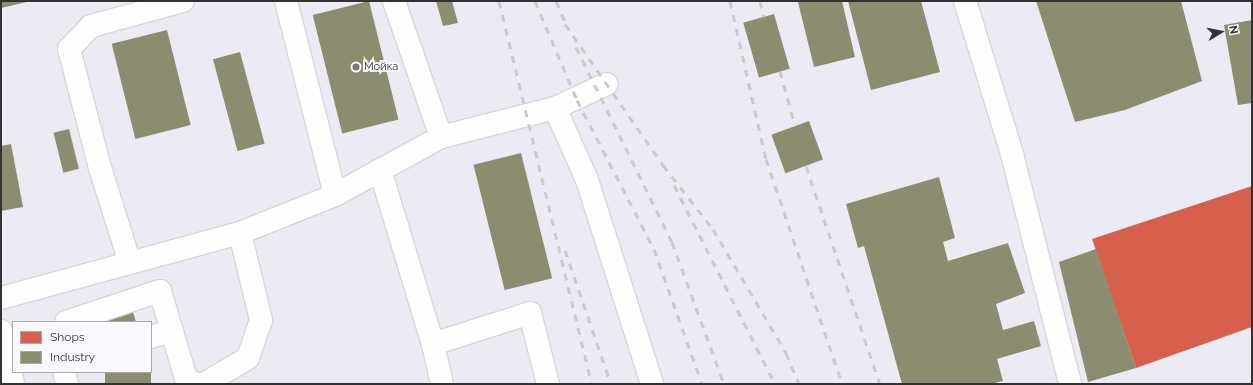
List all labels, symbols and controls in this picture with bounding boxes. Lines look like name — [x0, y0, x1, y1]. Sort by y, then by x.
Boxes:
north arrow — [1201, 12, 1241, 52]
text: N — [1226, 25, 1240, 35]
place label: Мойка — [364, 60, 398, 74]
marker: Мойка — [351, 62, 361, 72]
legend — [12, 321, 152, 373]
text: Shops — [50, 330, 85, 344]
text: Industry — [50, 350, 95, 364]

